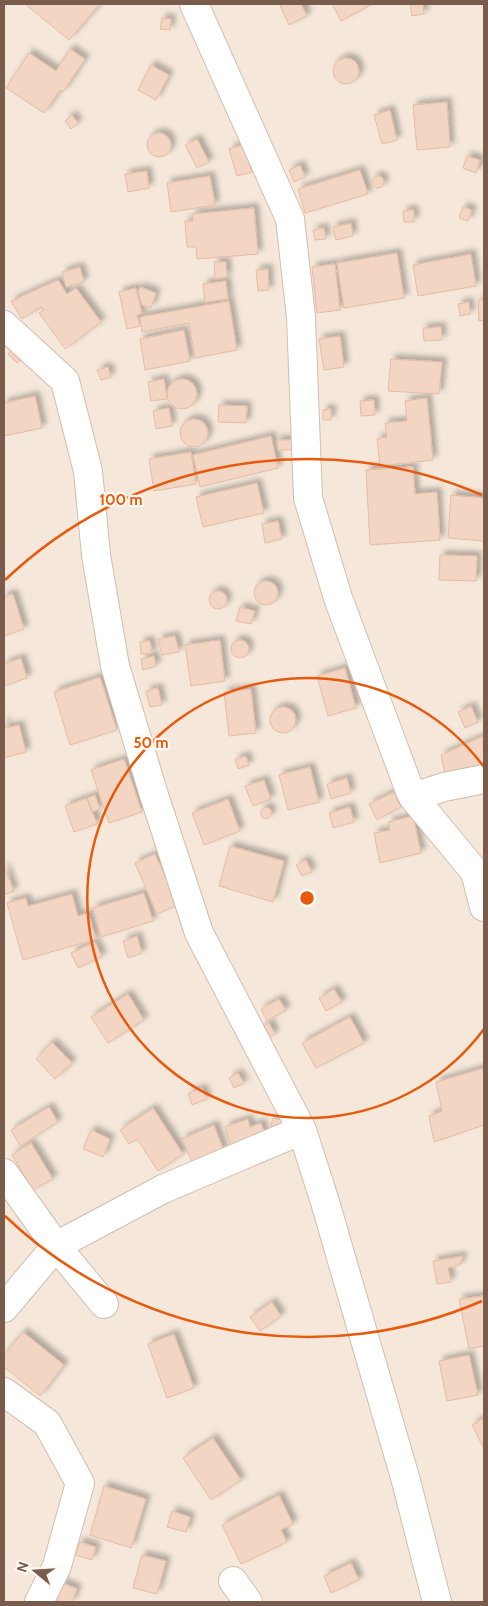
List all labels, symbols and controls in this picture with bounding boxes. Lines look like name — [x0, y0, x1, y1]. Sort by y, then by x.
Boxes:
text: 100 m — [99, 491, 143, 509]
text: 50 m — [133, 734, 169, 752]
centre of rings — [298, 889, 316, 907]
north arrow — [10, 1546, 60, 1596]
text: N — [13, 1559, 33, 1574]

